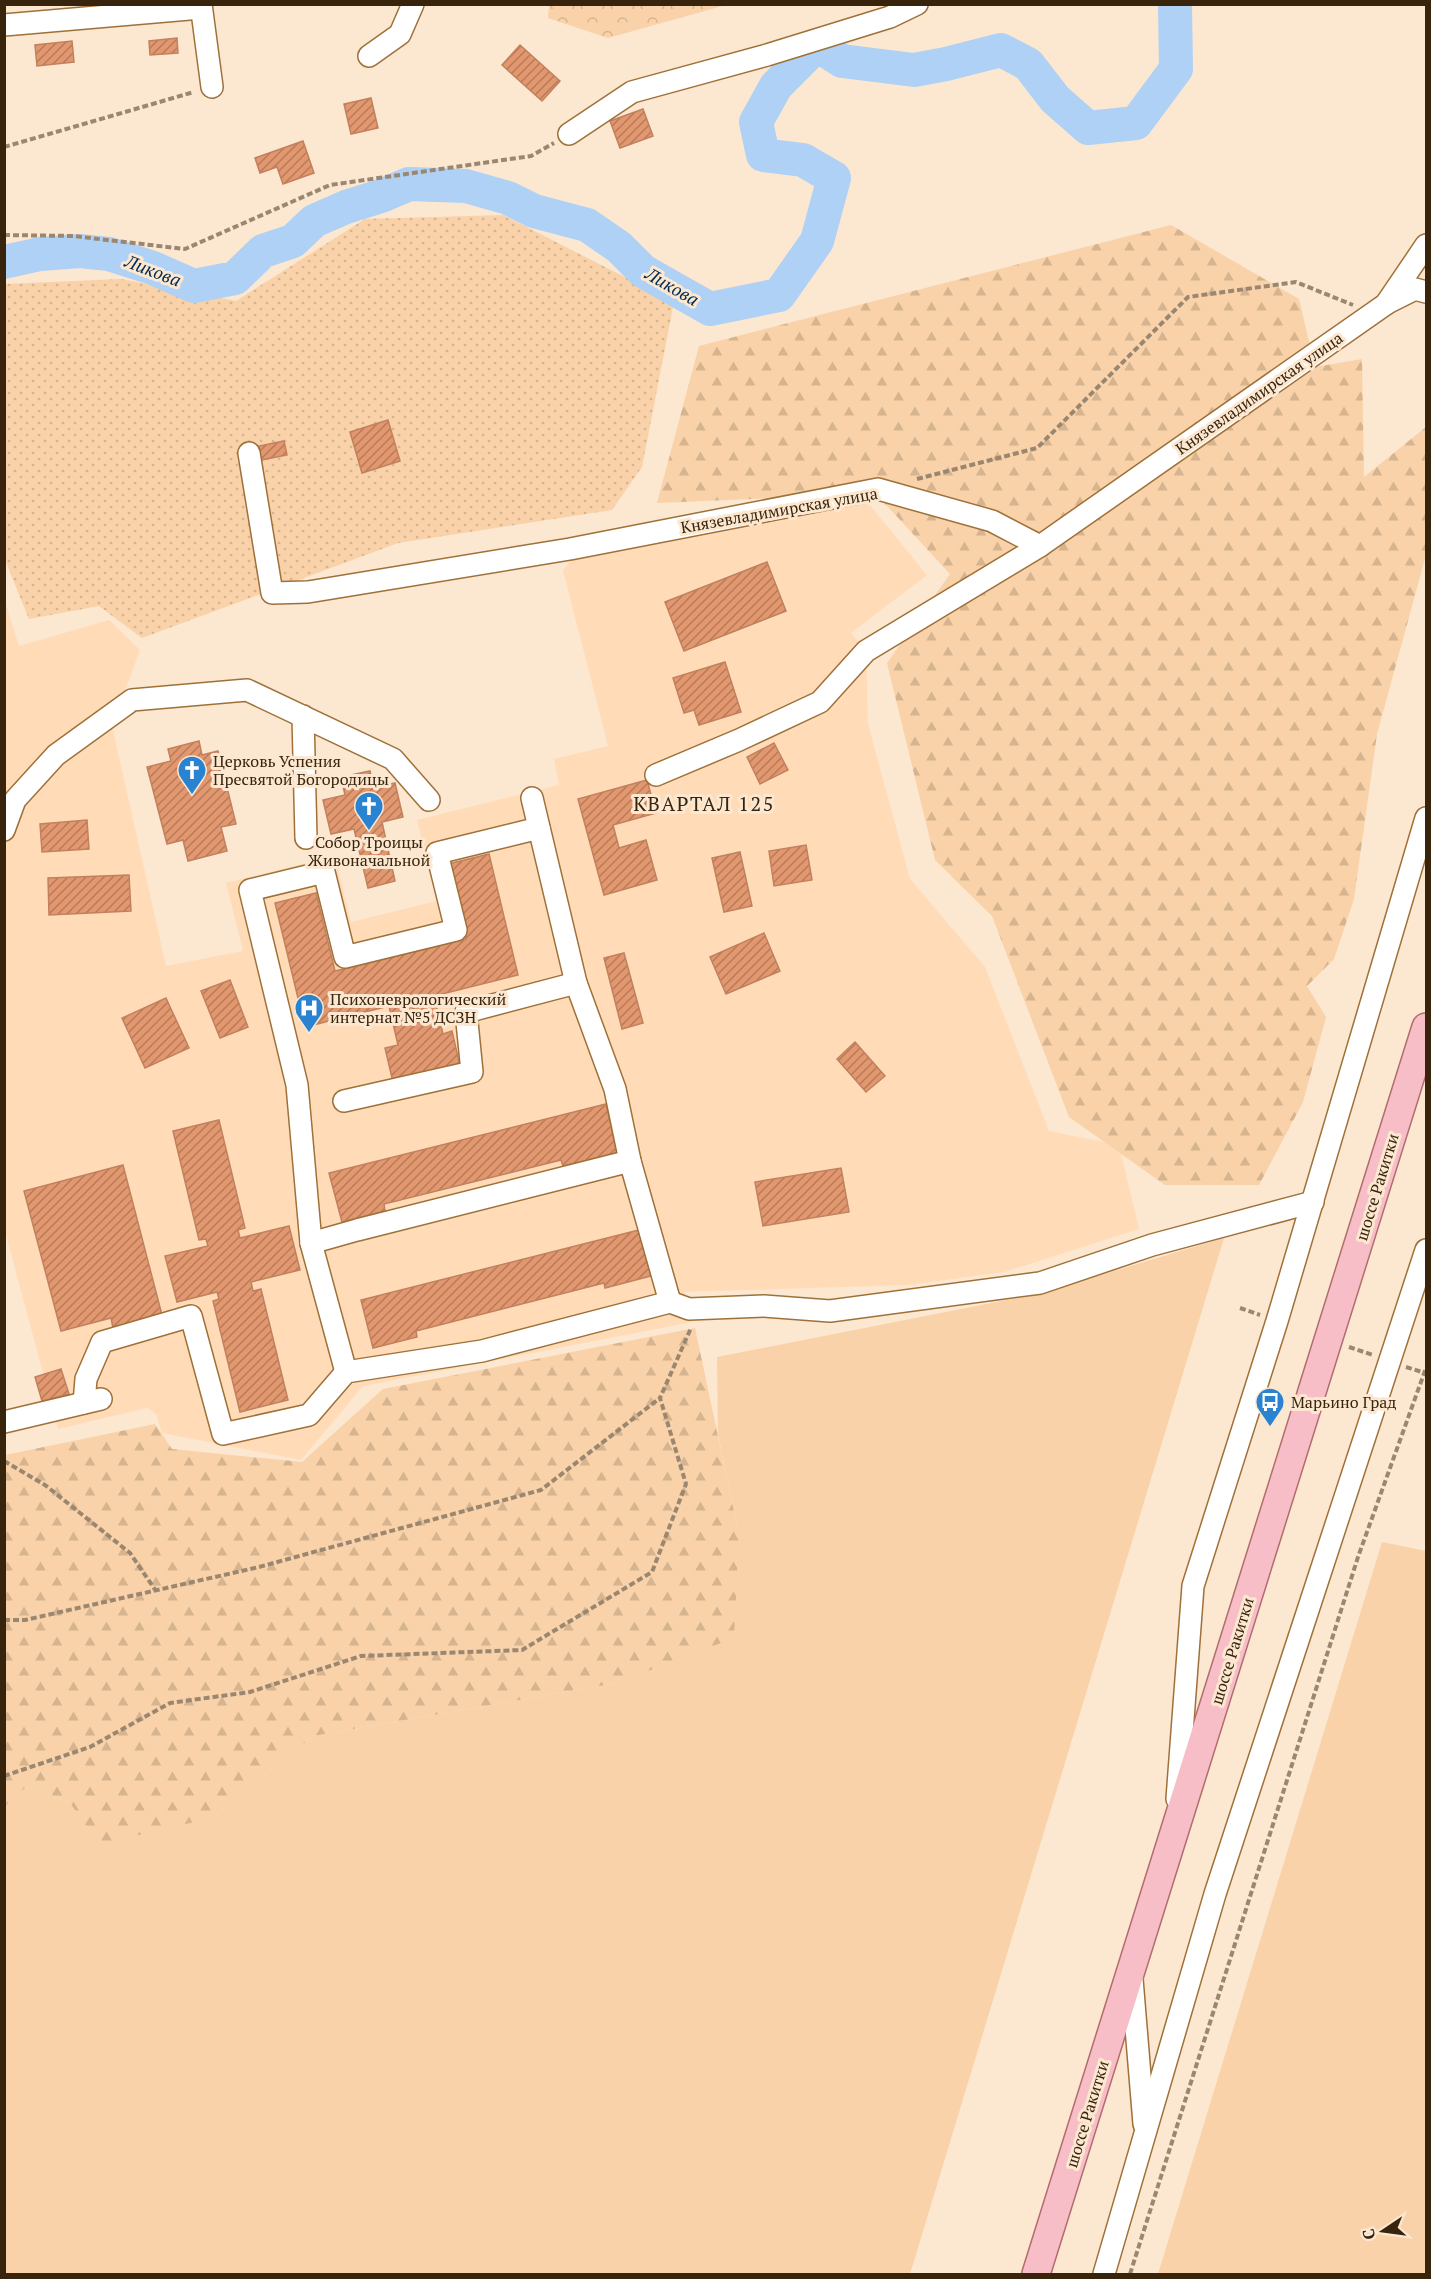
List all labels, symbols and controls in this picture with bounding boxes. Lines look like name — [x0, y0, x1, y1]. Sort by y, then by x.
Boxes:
water label: Ликова — [121, 248, 185, 292]
water label: Ликова — [641, 261, 704, 311]
street label: Князевладимирская улица — [1171, 327, 1347, 459]
street label: Князевладимирская улица — [679, 482, 879, 538]
place label: Церковь Успения Пресвятой Богородицы — [213, 750, 389, 790]
church icon: Церковь Успения Пресвятой Богородицы — [176, 754, 208, 796]
church icon: Собор Троицы Живоначальной — [353, 790, 385, 832]
district label: КВАРТАЛ 125 — [633, 790, 775, 817]
place label: Собор Троицы Живоначальной — [308, 831, 430, 871]
place label: Психоневрологический интернат №5 ДСЗН — [330, 988, 507, 1028]
hospital icon: Психоневрологический интернат №5 ДСЗН — [293, 992, 325, 1034]
street label: шоссе Ракитки — [1350, 1131, 1404, 1243]
bus stop icon: Марьино Град — [1254, 1386, 1286, 1428]
place label: Марьино Град — [1291, 1391, 1396, 1413]
street label: шоссе Ракитки — [1205, 1595, 1259, 1707]
street label: шоссе Ракитки — [1060, 2058, 1114, 2170]
north arrow — [1353, 2201, 1413, 2261]
text: С — [1356, 2227, 1380, 2242]

